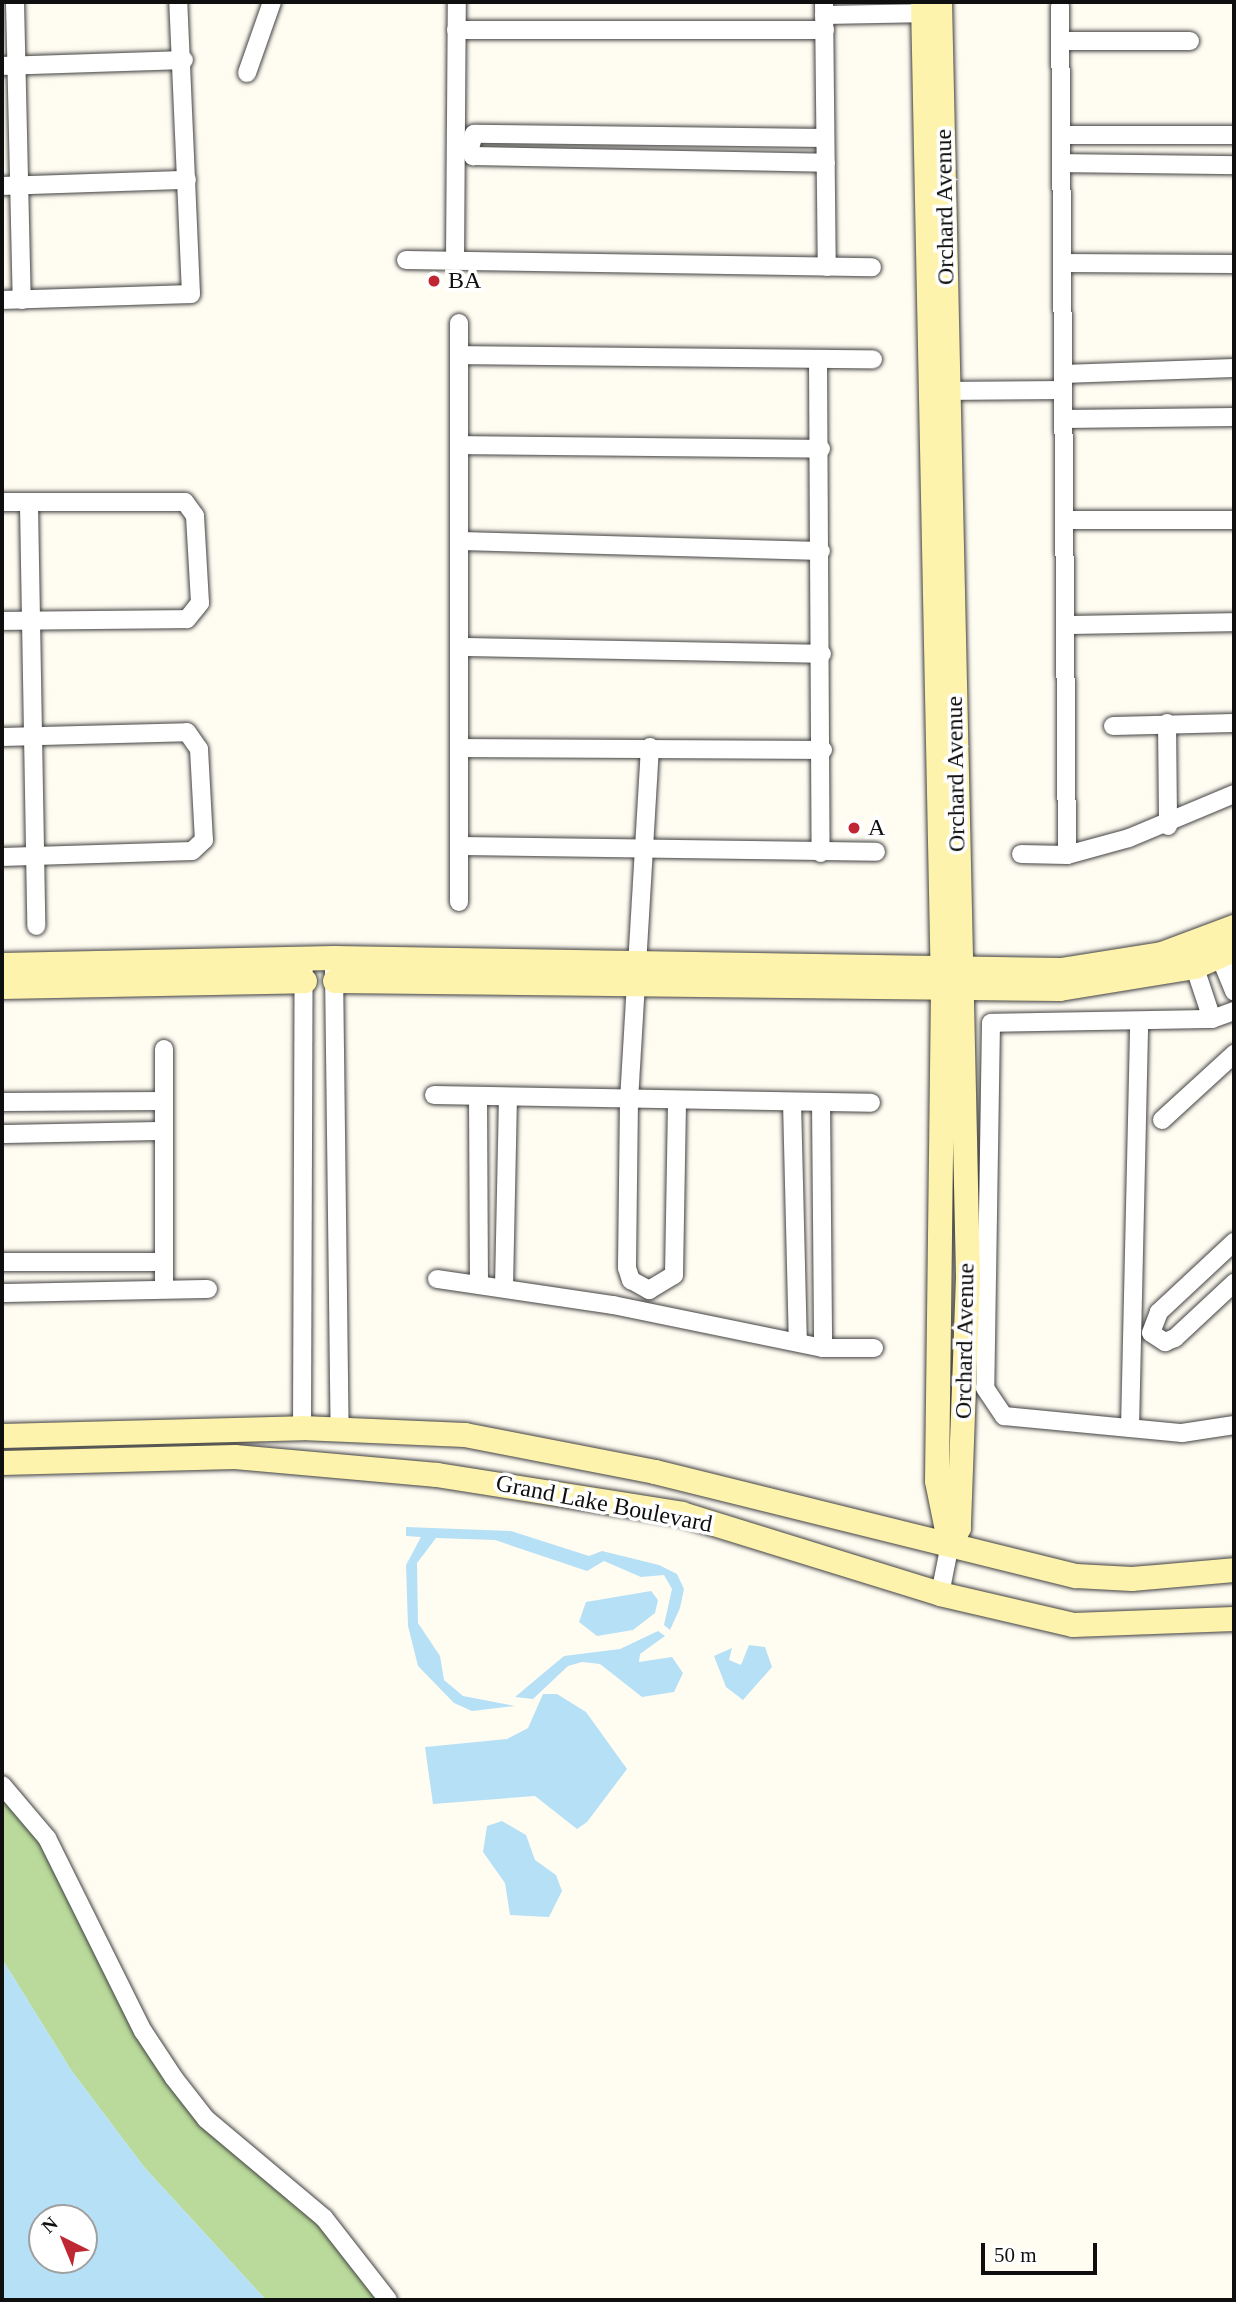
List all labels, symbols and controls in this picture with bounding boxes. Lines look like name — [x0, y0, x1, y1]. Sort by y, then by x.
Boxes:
street label: Orchard Avenue — [929, 128, 961, 286]
place label: BA — [448, 267, 481, 295]
marker: BA — [426, 273, 442, 289]
street label: Orchard Avenue — [940, 695, 972, 853]
place label: A — [868, 814, 885, 842]
marker: A — [846, 820, 862, 836]
street label: Orchard Avenue — [949, 1262, 981, 1420]
street label: Grand Lake Boulevard — [493, 1469, 715, 1539]
north arrow — [28, 2204, 98, 2274]
text: N — [38, 2212, 62, 2237]
scale bar — [984, 2228, 1100, 2272]
text: 50 m — [994, 2243, 1037, 2267]

